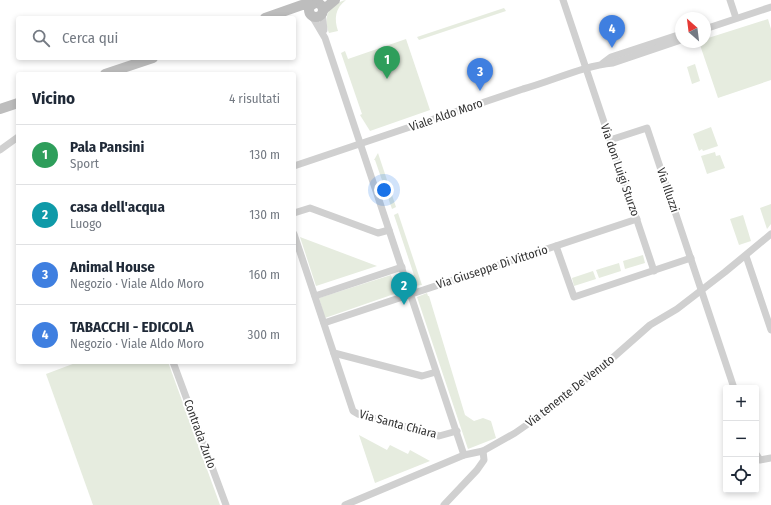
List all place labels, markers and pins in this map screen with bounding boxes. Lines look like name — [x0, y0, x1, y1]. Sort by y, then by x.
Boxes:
pin: 4 — [599, 15, 625, 48]
pin: 1 — [374, 46, 400, 79]
pin: 3 — [467, 58, 493, 91]
pin: 2 — [391, 272, 417, 305]

